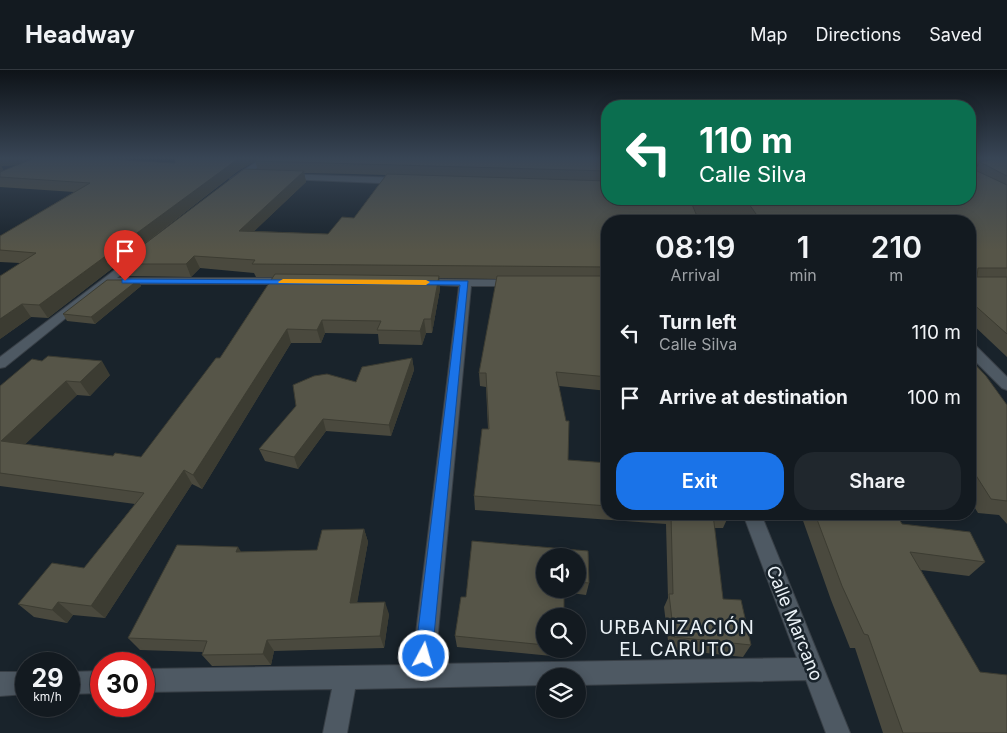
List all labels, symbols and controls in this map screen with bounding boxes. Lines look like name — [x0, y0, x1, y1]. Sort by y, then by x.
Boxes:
text: Headway — [25, 20, 135, 49]
text: Map — [750, 24, 788, 45]
text: Directions — [816, 24, 901, 45]
text: Saved — [929, 24, 982, 45]
text: 110 m — [699, 119, 793, 161]
icon: left — [616, 120, 681, 185]
text: Calle Silva — [699, 161, 807, 187]
text: 08:19 — [655, 229, 735, 265]
text: 1 — [797, 229, 809, 265]
text: 210 — [871, 229, 922, 265]
pin — [104, 230, 146, 281]
icon: arrive — [111, 237, 139, 265]
text: Arrival — [671, 265, 720, 285]
text: min — [789, 265, 817, 285]
text: m — [889, 265, 903, 285]
text: Turn left — [659, 311, 737, 334]
icon: left — [616, 319, 644, 347]
text: 110 m — [912, 321, 961, 344]
text: Calle Silva — [659, 334, 737, 354]
icon: arrive — [616, 384, 644, 412]
text: Arrive at destination — [659, 386, 848, 409]
text: 100 m — [907, 386, 961, 409]
button: Exit — [616, 452, 784, 510]
button: Share — [794, 452, 961, 510]
map controls — [536, 548, 586, 718]
button: sound — [536, 548, 586, 598]
street label: Calle Marcano — [762, 562, 828, 684]
button: search — [536, 608, 586, 658]
district label: URBANIZACIÓN EL CARUTO — [599, 616, 755, 661]
position arrow — [397, 629, 449, 681]
speed limit sign: 30 — [90, 652, 155, 717]
text: 29 — [32, 663, 63, 693]
button: layers — [536, 668, 586, 718]
text: km/h — [33, 689, 62, 704]

